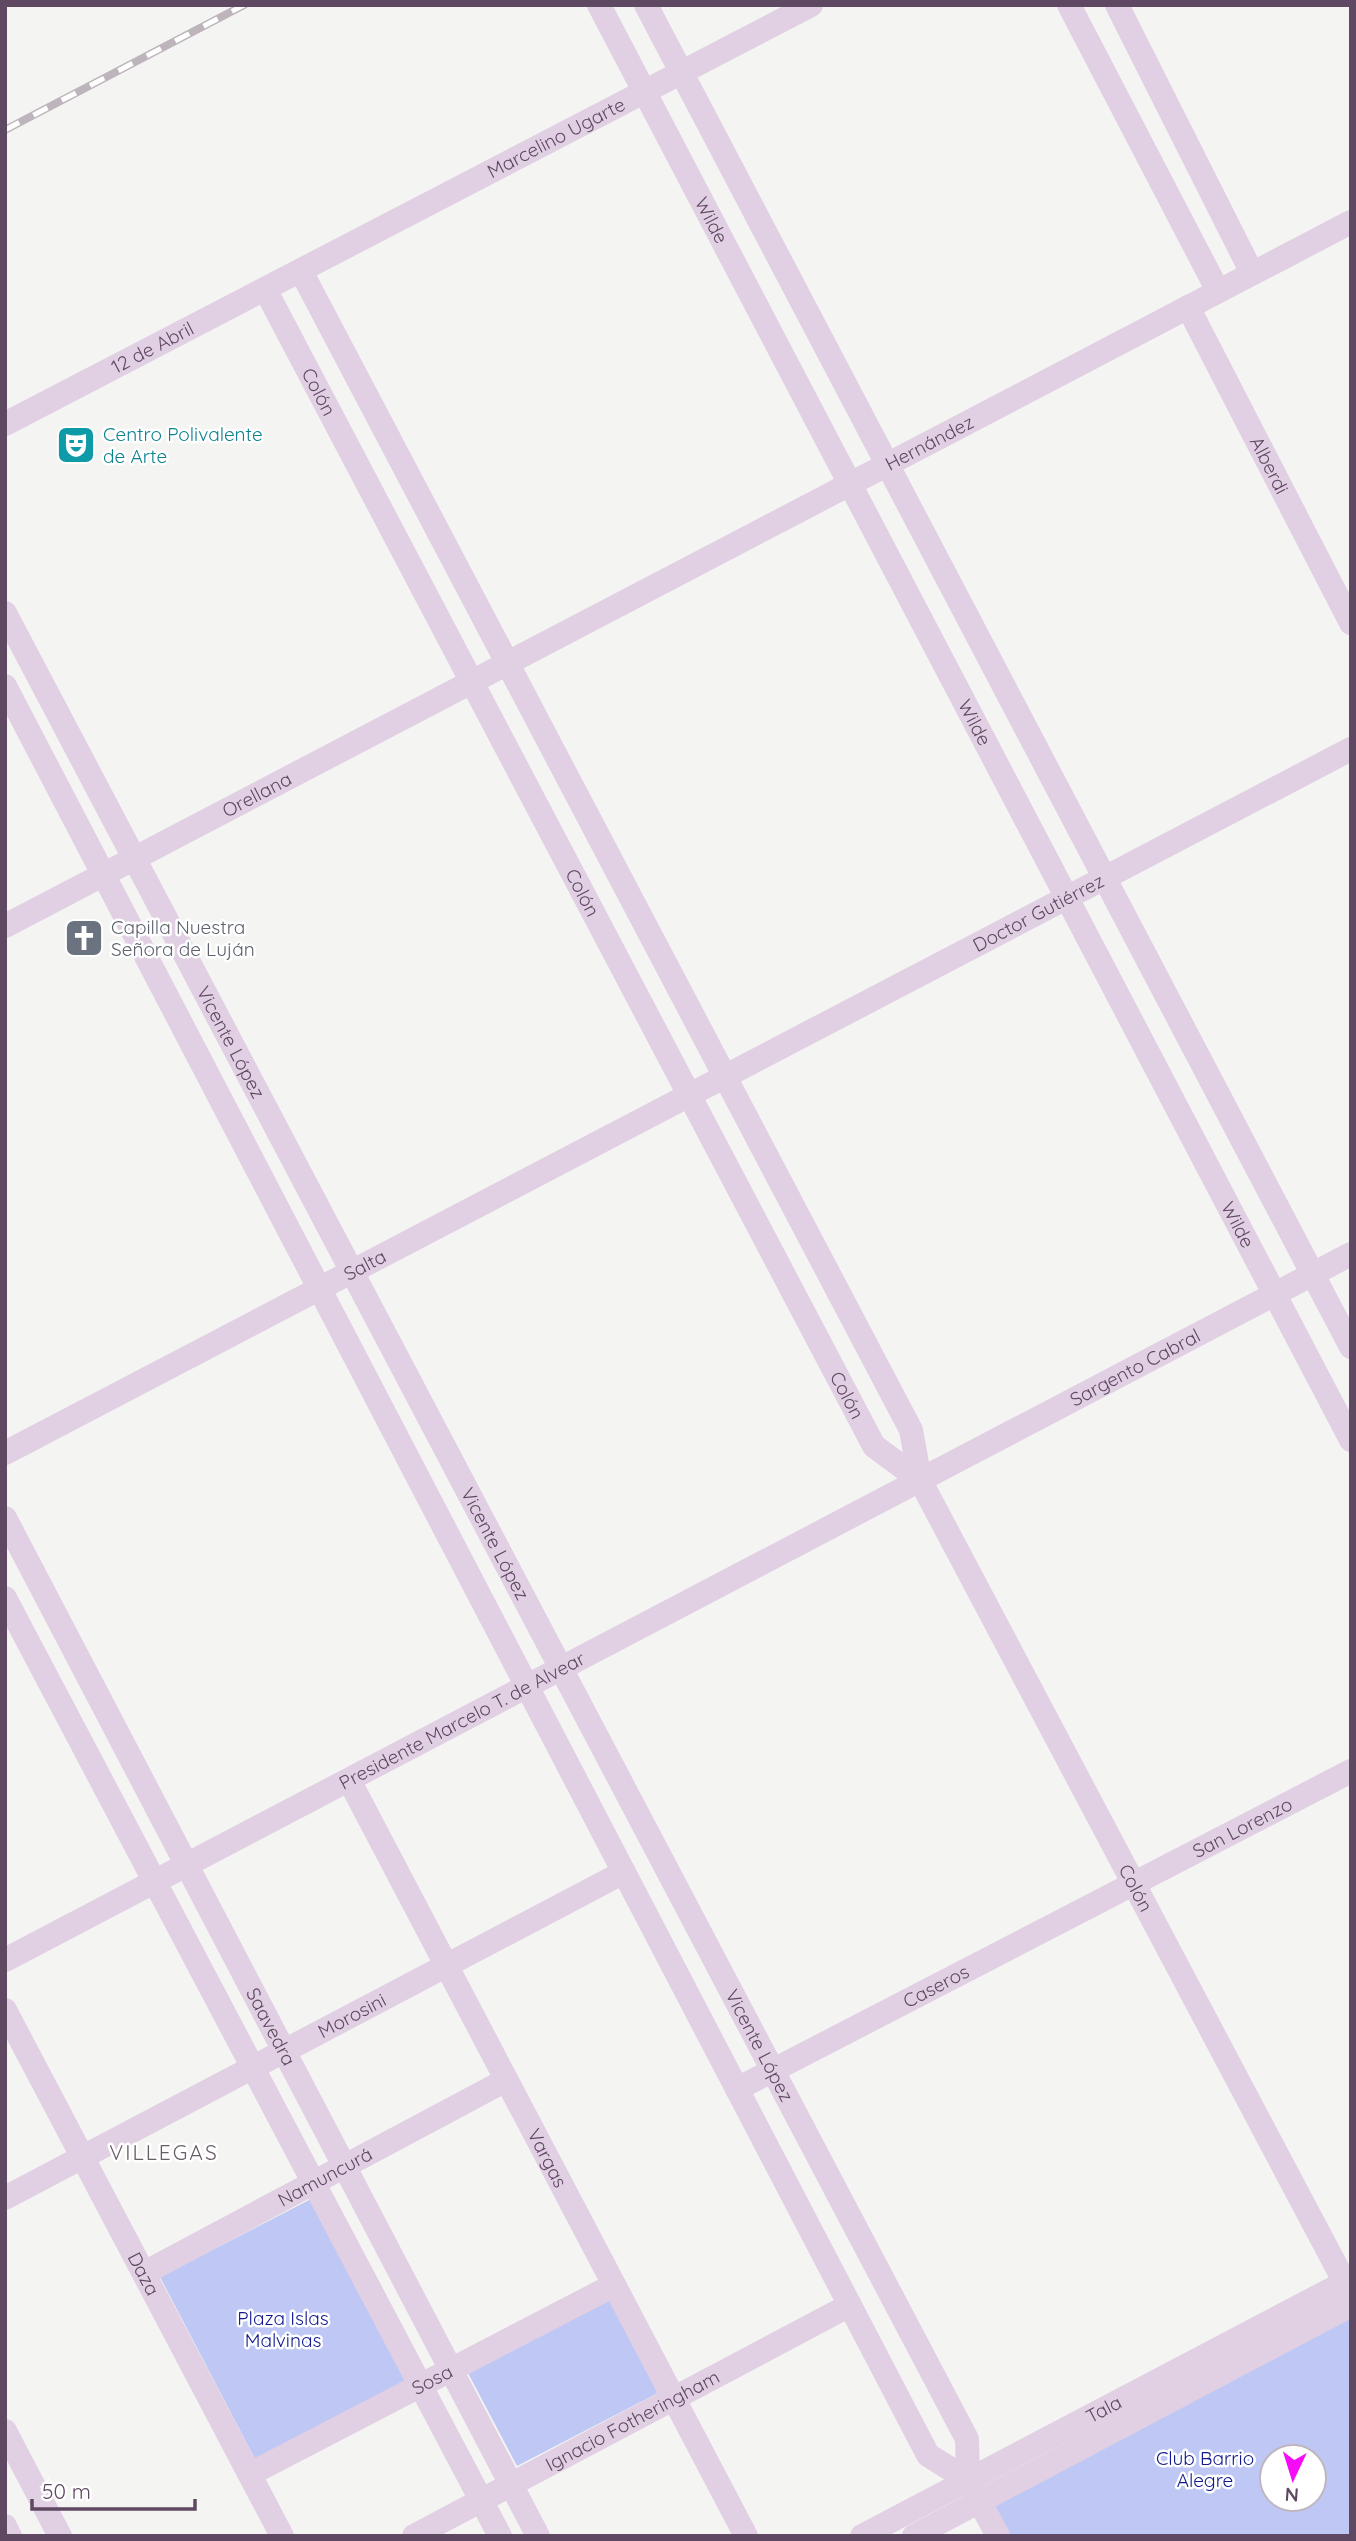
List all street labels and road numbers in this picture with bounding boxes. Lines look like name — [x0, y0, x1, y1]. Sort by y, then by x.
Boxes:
street label: Marcelino Ugarte — [483, 92, 629, 183]
street label: Wilde — [690, 193, 734, 247]
street label: 12 de Abril — [107, 316, 198, 379]
street label: Colón — [297, 364, 341, 420]
street label: Hernández — [881, 410, 978, 476]
street label: Alberdi — [1245, 432, 1294, 498]
street label: Wilde — [953, 695, 997, 750]
street label: Orellana — [218, 766, 295, 822]
street label: Colón — [560, 864, 605, 921]
street label: Doctor Gutiérrez — [968, 868, 1108, 957]
street label: Vicente López — [192, 982, 270, 1102]
street label: Wilde — [1216, 1197, 1260, 1252]
street label: Salta — [339, 1244, 390, 1286]
street label: Sargento Cabral — [1066, 1323, 1204, 1411]
street label: Colón — [825, 1367, 870, 1423]
street label: Vicente López — [456, 1483, 535, 1604]
street label: Presidente Marcelo T. de Alvear — [335, 1646, 590, 1795]
street label: San Lorenzo — [1188, 1792, 1296, 1863]
street label: Colón — [1113, 1860, 1158, 1916]
street label: Caseros — [899, 1959, 973, 2013]
street label: Saavedra — [241, 1983, 301, 2070]
street label: Vicente López — [720, 1985, 799, 2106]
street label: Morosini — [314, 1988, 390, 2043]
street label: Vargas — [522, 2125, 573, 2192]
street label: Namuncurá — [273, 2142, 376, 2212]
street label: Daza — [123, 2248, 165, 2300]
street label: Sosa — [407, 2359, 456, 2400]
street label: Ignacio Fotheringham — [541, 2364, 723, 2476]
street label: Tala — [1082, 2390, 1126, 2428]

